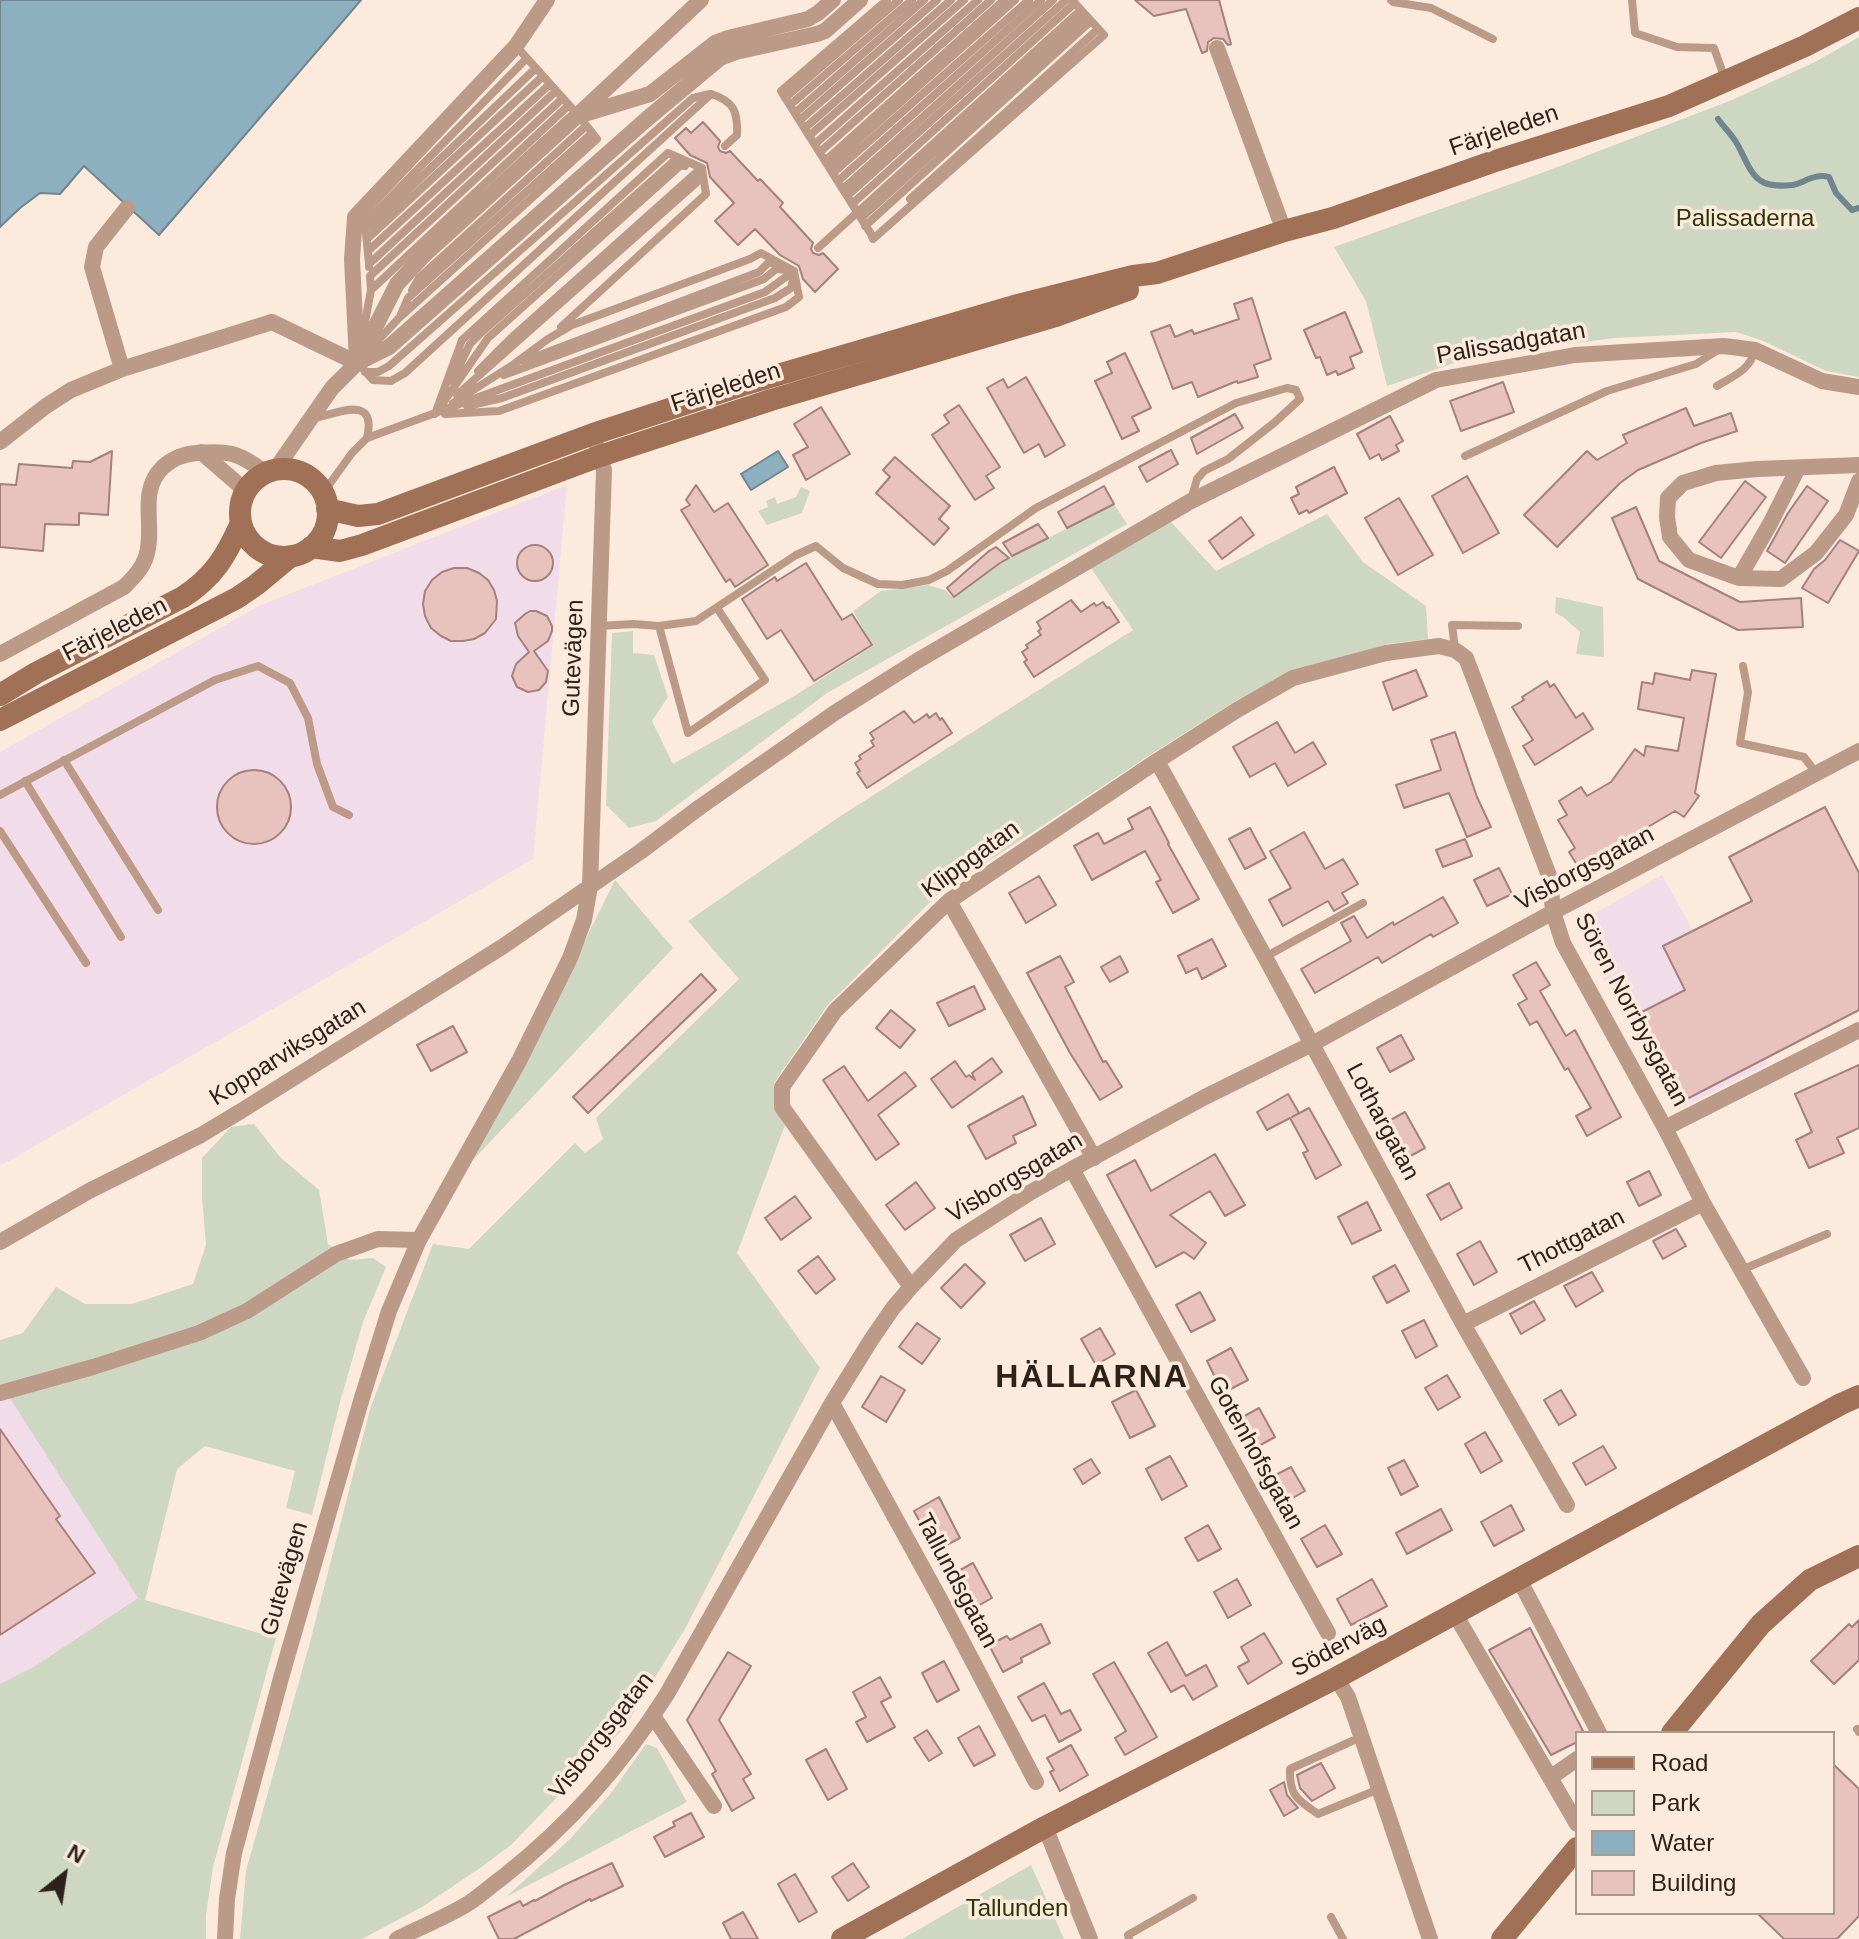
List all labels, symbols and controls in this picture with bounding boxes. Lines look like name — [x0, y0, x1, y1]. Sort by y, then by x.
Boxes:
street label: Färjeleden — [1446, 99, 1562, 163]
park label: Palissaderna — [1676, 205, 1814, 233]
street label: Palissadgatan — [1434, 317, 1588, 371]
street label: Färjeleden — [668, 357, 784, 419]
street label: Färjeleden — [58, 591, 172, 669]
street label: Gutevägen — [558, 599, 590, 717]
street label: Klippgatan — [917, 815, 1025, 905]
street label: Visborgsgatan — [1511, 820, 1659, 918]
street label: Sören Norrbysgatan — [1568, 908, 1694, 1112]
street label: Kopparviksgatan — [205, 993, 371, 1113]
street label: Lothargatan — [1339, 1059, 1425, 1185]
street label: Visborgsgatan — [942, 1126, 1088, 1230]
street label: Thottgatan — [1514, 1203, 1630, 1281]
district label: HÄLLARNA — [995, 1359, 1189, 1397]
street label: Gotenhofsgatan — [1201, 1371, 1309, 1535]
street label: Tallundsgatan — [909, 1509, 1003, 1653]
street label: Gutevägen — [255, 1519, 315, 1639]
street label: Söderväg — [1287, 1610, 1391, 1684]
street label: Visborgsgatan — [544, 1667, 660, 1805]
legend — [1575, 1731, 1835, 1915]
text: Road — [1651, 1749, 1708, 1776]
text: Park — [1651, 1789, 1700, 1816]
text: Water — [1651, 1829, 1714, 1856]
north arrow — [24, 1835, 104, 1915]
text: N — [63, 1839, 89, 1869]
text: Building — [1651, 1869, 1736, 1896]
park label: Tallunden — [966, 1895, 1068, 1923]

